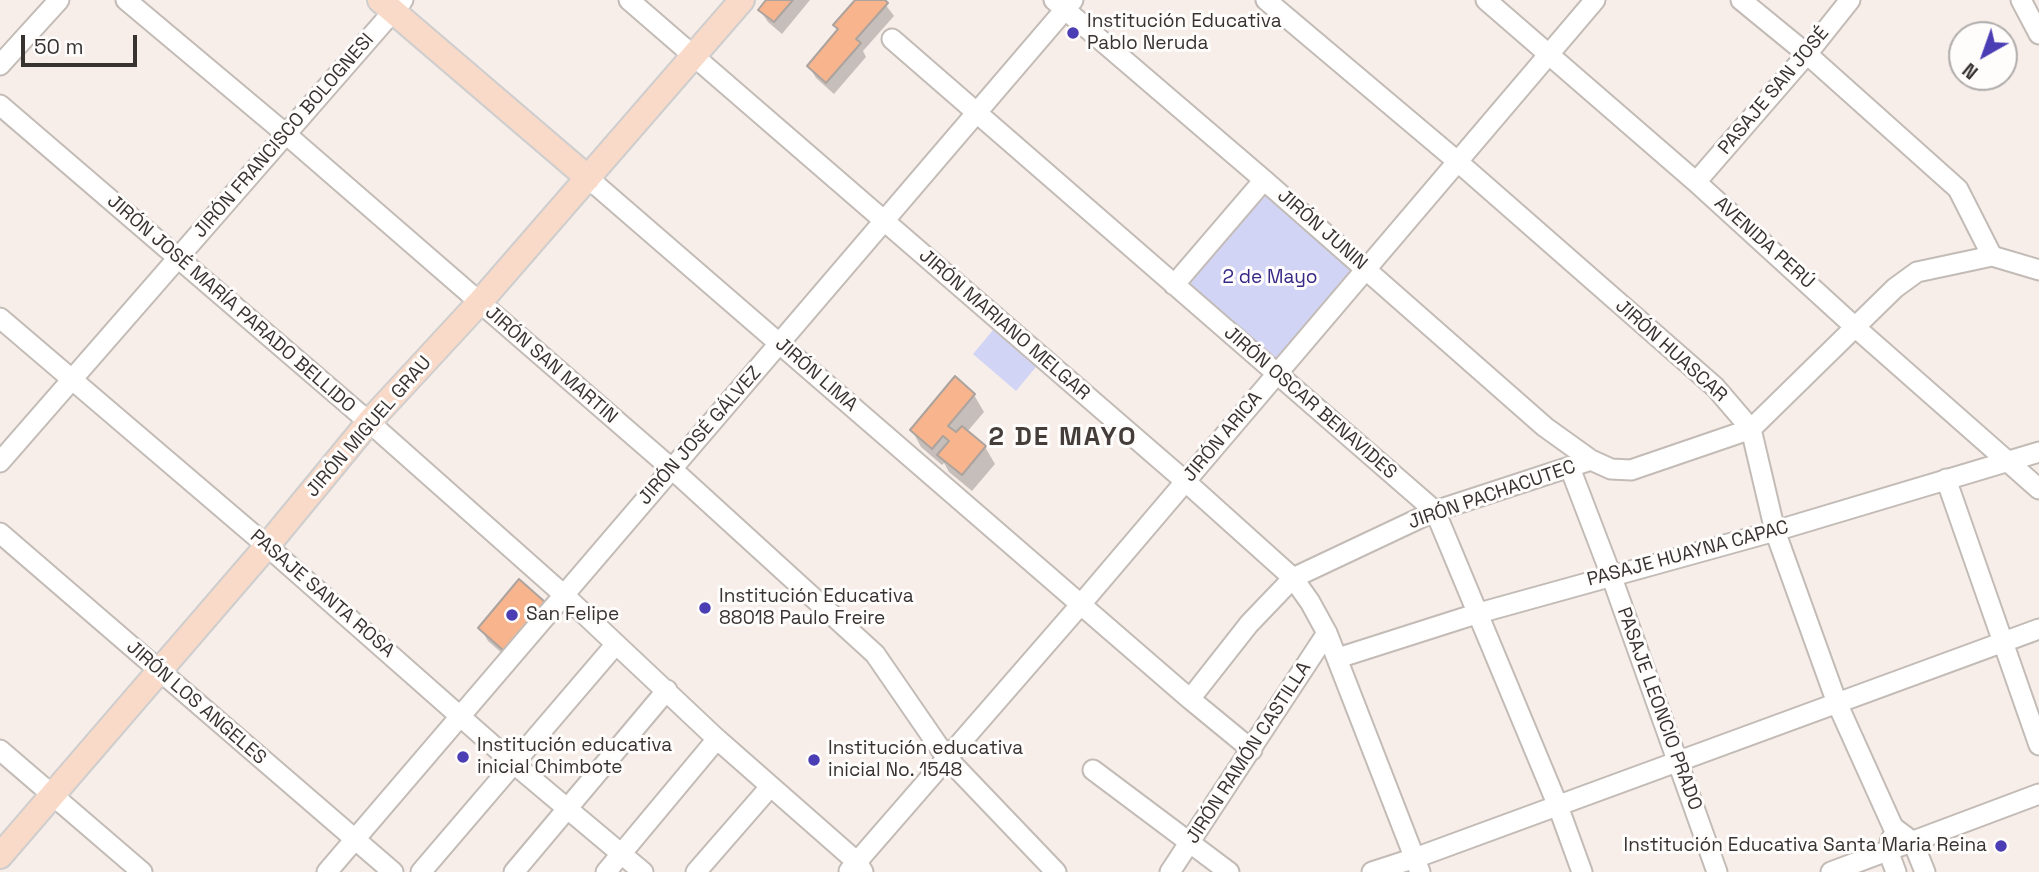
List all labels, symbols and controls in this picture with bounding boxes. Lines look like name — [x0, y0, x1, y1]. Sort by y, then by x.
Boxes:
place label: Institución Educativa Pablo Neruda — [1087, 11, 1282, 55]
scale bar — [24, 21, 140, 65]
north arrow — [1948, 21, 2018, 91]
street label: PASAJE SAN JOSÉ — [1714, 22, 1834, 160]
marker: Institución Educativa Pablo Neruda — [1065, 25, 1081, 41]
street label: JIRÓN FRANCISCO BOLOGNESI — [189, 29, 379, 243]
text: 50 m — [34, 33, 84, 60]
text: N — [1958, 57, 1983, 85]
street label: JIRÓN JUNIN — [1272, 185, 1372, 275]
street label: JIRÓN JOSÉ MARÍA PARADO BELLIDO — [102, 190, 360, 418]
street label: AVENIDA PERÚ — [1709, 192, 1819, 294]
street label: JIRÓN MARIANO MELGAR — [914, 245, 1094, 405]
park label: 2 de Mayo — [1222, 267, 1318, 289]
street label: JIRÓN HUASCAR — [1610, 295, 1732, 407]
street label: JIRÓN SAN MARTIN — [480, 301, 622, 429]
street label: JIRÓN OSCAR BENAVIDES — [1219, 322, 1401, 484]
street label: JIRÓN LIMA — [770, 333, 862, 417]
street label: JIRÓN MIGUEL GRAU — [302, 352, 436, 502]
street label: JIRÓN JOSÉ GÁLVEZ — [634, 362, 766, 510]
street label: JIRÓN ARICA — [1179, 387, 1267, 487]
district label: 2 DE MAYO — [990, 422, 1136, 454]
street label: JIRÓN PACHACUTEC — [1405, 456, 1579, 534]
street label: PASAJE HUAYNA CAPAC — [1585, 516, 1791, 592]
street label: PASAJE SANTA ROSA — [245, 525, 399, 663]
place label: Institución Educativa 88018 Paulo Freire — [719, 586, 914, 630]
marker: Institución Educativa 88018 Paulo Freire — [697, 600, 713, 616]
place label: San Felipe — [526, 604, 619, 626]
street label: PASAJE LEONCIO PRADO — [1612, 604, 1706, 814]
marker: San Felipe — [504, 607, 520, 623]
street label: JIRÓN LOS ANGELES — [121, 636, 271, 770]
street label: JIRÓN RAMÓN CASTILLA — [1182, 658, 1316, 848]
place label: Institución educativa inicial Chimbote — [477, 735, 672, 779]
place label: Institución educativa inicial No. 1548 — [828, 738, 1023, 782]
marker: Institución educativa inicial Chimbote — [455, 749, 471, 765]
marker: Institución educativa inicial No. 1548 — [806, 752, 822, 768]
place label: Institución Educativa Santa Maria Reina — [1624, 835, 1987, 857]
marker: Institución Educativa Santa Maria Reina — [1993, 838, 2009, 854]

